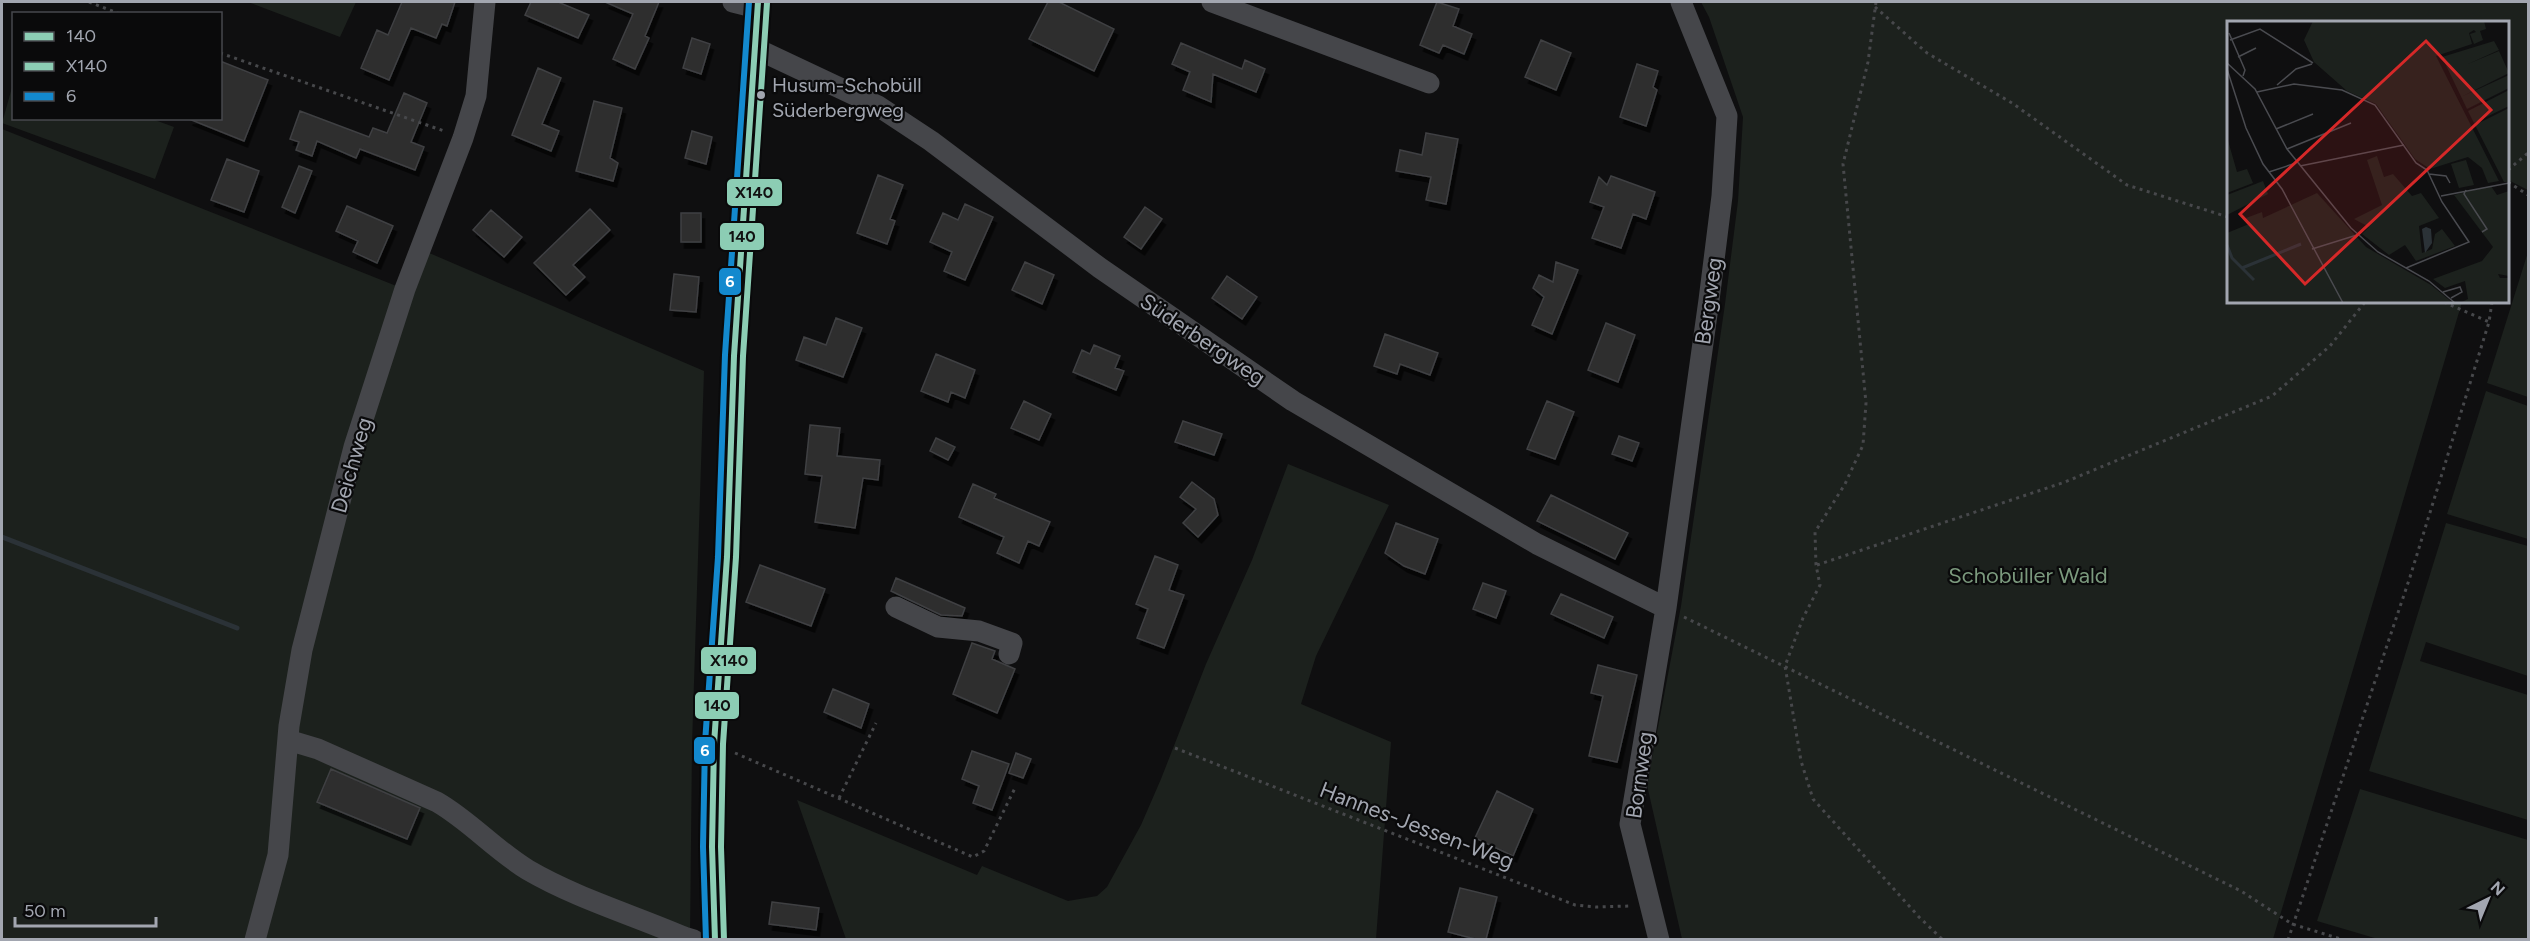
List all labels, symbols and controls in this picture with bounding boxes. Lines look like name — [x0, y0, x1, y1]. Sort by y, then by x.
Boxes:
legend — [12, 12, 222, 120]
inset map — [2227, 21, 2509, 303]
text: 140 — [66, 25, 96, 47]
text: X140 — [66, 55, 107, 77]
place label: Husum-Schobüll Süderbergweg — [772, 73, 922, 122]
text: 6 — [66, 85, 76, 107]
marker: Husum-Schobüll Süderbergweg — [755, 89, 767, 101]
line badge: X140 — [726, 178, 783, 207]
text: X140 — [735, 183, 773, 202]
line badge: 140 — [719, 222, 765, 251]
text: 140 — [728, 227, 756, 246]
street label: Bergweg — [1689, 256, 1728, 346]
line badge: 6 — [718, 267, 742, 296]
text: 6 — [725, 272, 735, 291]
street label: Süderbergweg — [1135, 288, 1270, 391]
street label: Deichweg — [325, 414, 378, 516]
park label: Schobüller Wald — [1948, 562, 2108, 589]
line badge: X140 — [700, 646, 757, 675]
text: X140 — [710, 651, 748, 670]
line badge: 140 — [694, 691, 740, 720]
text: 140 — [703, 696, 731, 715]
street label: Bornweg — [1620, 730, 1659, 820]
line badge: 6 — [693, 736, 716, 765]
text: 6 — [700, 741, 710, 760]
street label: Hannes-Jessen-Weg — [1316, 776, 1518, 875]
north arrow — [2458, 869, 2518, 929]
text: N — [2487, 877, 2509, 900]
scale bar — [15, 890, 156, 928]
text: 50 m — [24, 900, 66, 922]

